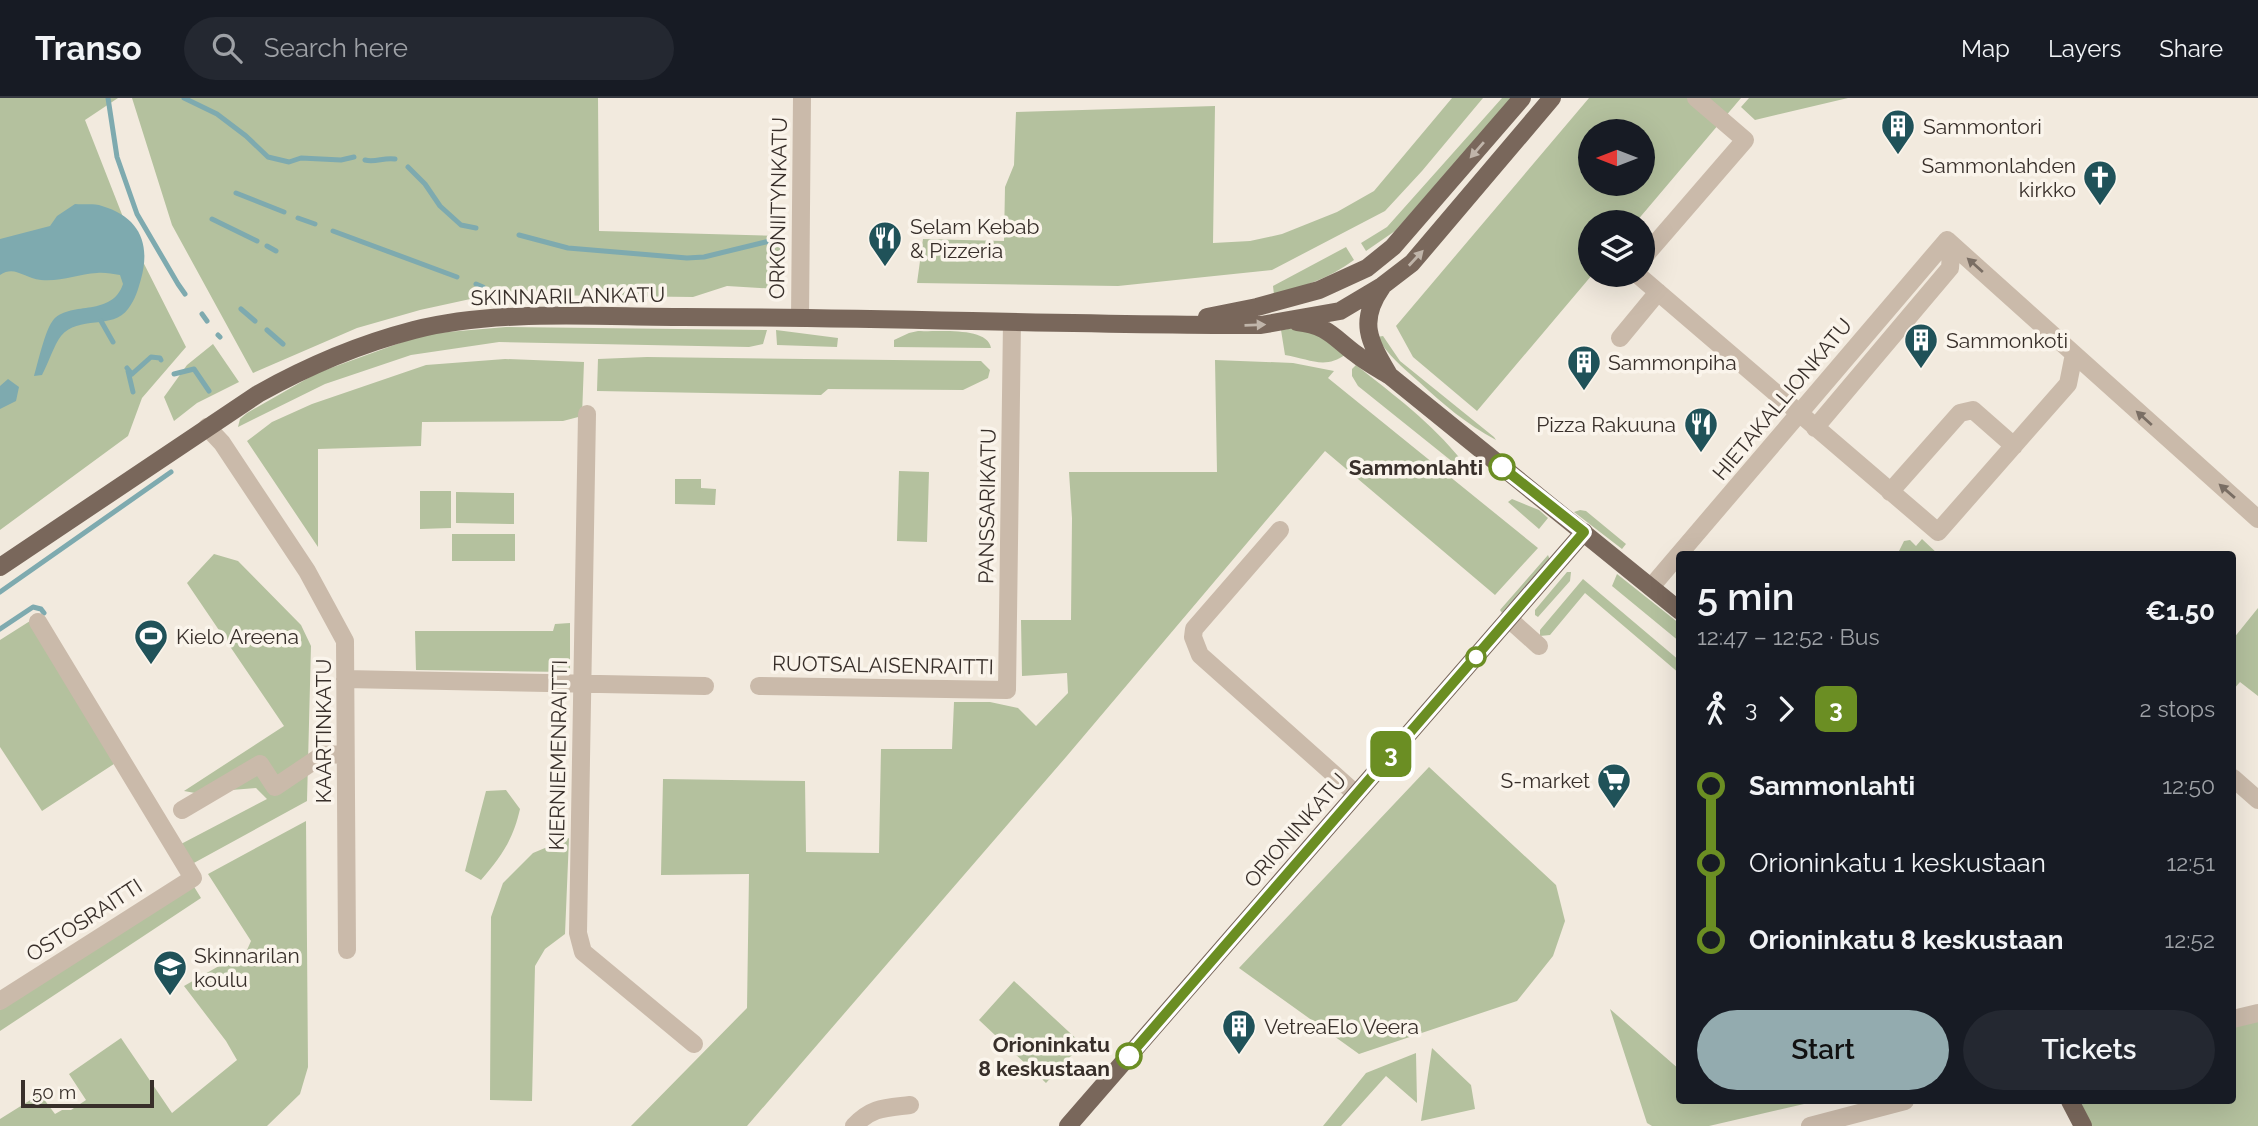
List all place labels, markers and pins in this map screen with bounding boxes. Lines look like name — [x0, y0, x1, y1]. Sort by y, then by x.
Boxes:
building icon: Sammontori — [1879, 107, 1917, 156]
place label: Sammontori — [1923, 114, 2042, 139]
place label: Sammonlahden kirkko — [1921, 153, 2076, 202]
church icon: Sammonlahden kirkko — [2081, 158, 2119, 207]
place label: Selam Kebab & Pizzeria — [910, 214, 1039, 263]
restaurant icon: Selam Kebab & Pizzeria — [866, 219, 904, 268]
building icon: Sammonkoti — [1902, 321, 1940, 370]
place label: Sammonkoti — [1946, 328, 2068, 353]
building icon: Sammonpiha — [1565, 343, 1603, 392]
place label: Sammonpiha — [1608, 350, 1737, 375]
restaurant icon: Pizza Rakuuna — [1682, 405, 1720, 454]
place label: Pizza Rakuuna — [1536, 412, 1676, 437]
marker: Sammonlahti — [1489, 454, 1515, 480]
place label: Sammonlahti — [1349, 455, 1483, 480]
sports icon: Kielo Areena — [132, 617, 170, 666]
place label: Kielo Areena — [176, 624, 299, 649]
unlabelled marker — [1466, 647, 1486, 667]
supermarket icon: S-market — [1595, 761, 1633, 810]
place label: S-market — [1500, 768, 1590, 793]
place label: Skinnarilan koulu — [194, 943, 300, 992]
school or university icon: Skinnarilan koulu — [151, 948, 189, 997]
building icon: VetreaElo Veera — [1220, 1007, 1258, 1056]
place label: VetreaElo Veera — [1264, 1014, 1419, 1039]
place label: Orioninkatu 8 keskustaan — [978, 1032, 1110, 1081]
marker: Orioninkatu 8 keskustaan — [1116, 1043, 1142, 1069]

